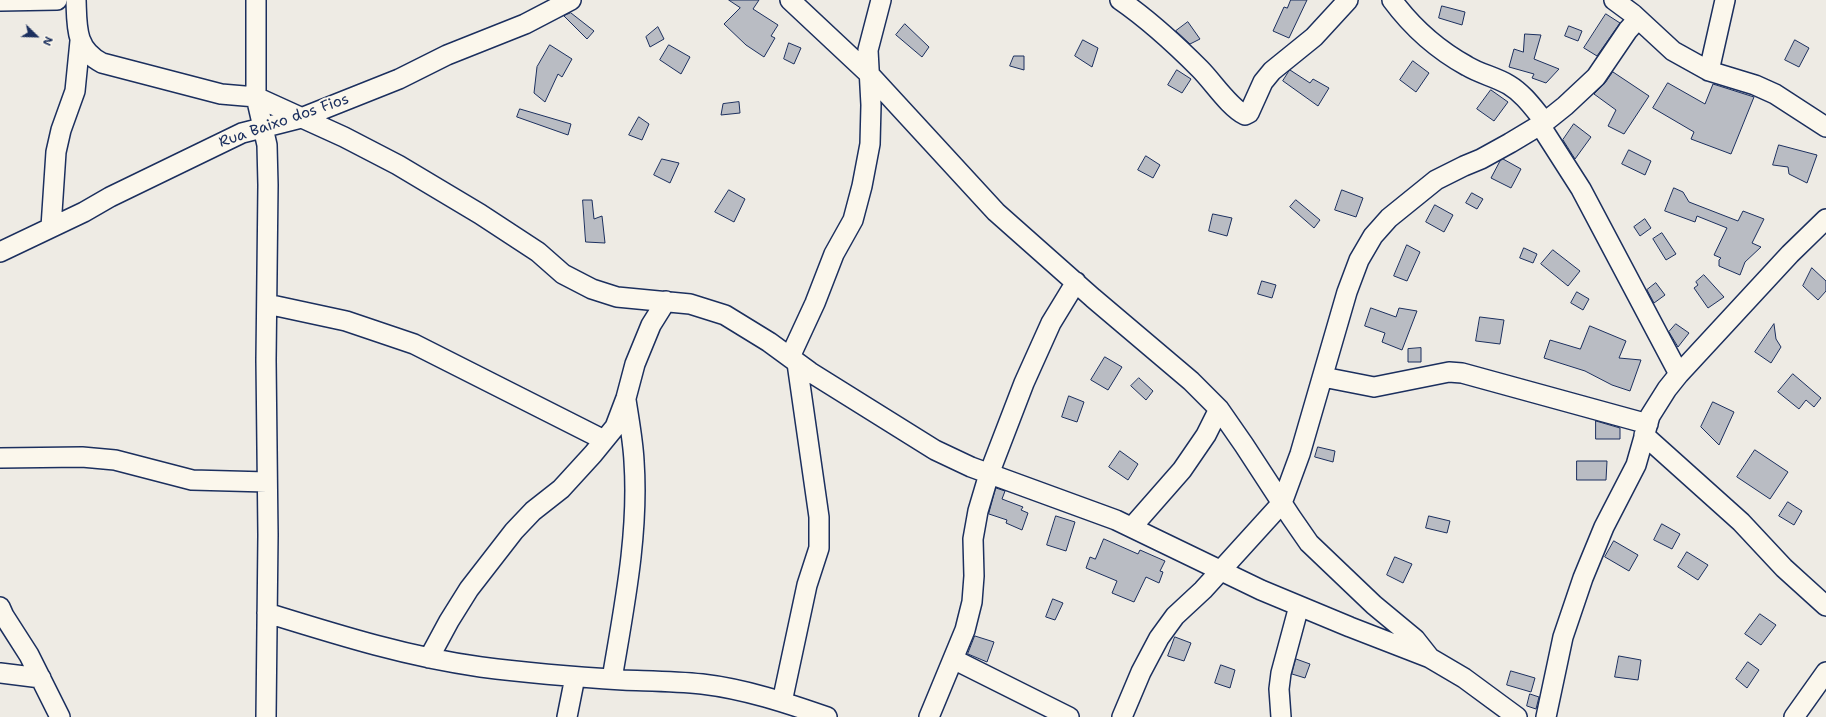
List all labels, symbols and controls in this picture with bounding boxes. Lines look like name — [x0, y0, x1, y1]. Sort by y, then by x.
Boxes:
north arrow — [16, 16, 56, 56]
text: N — [39, 34, 56, 48]
street label: Rua Baixo dos Fios — [217, 90, 351, 152]

